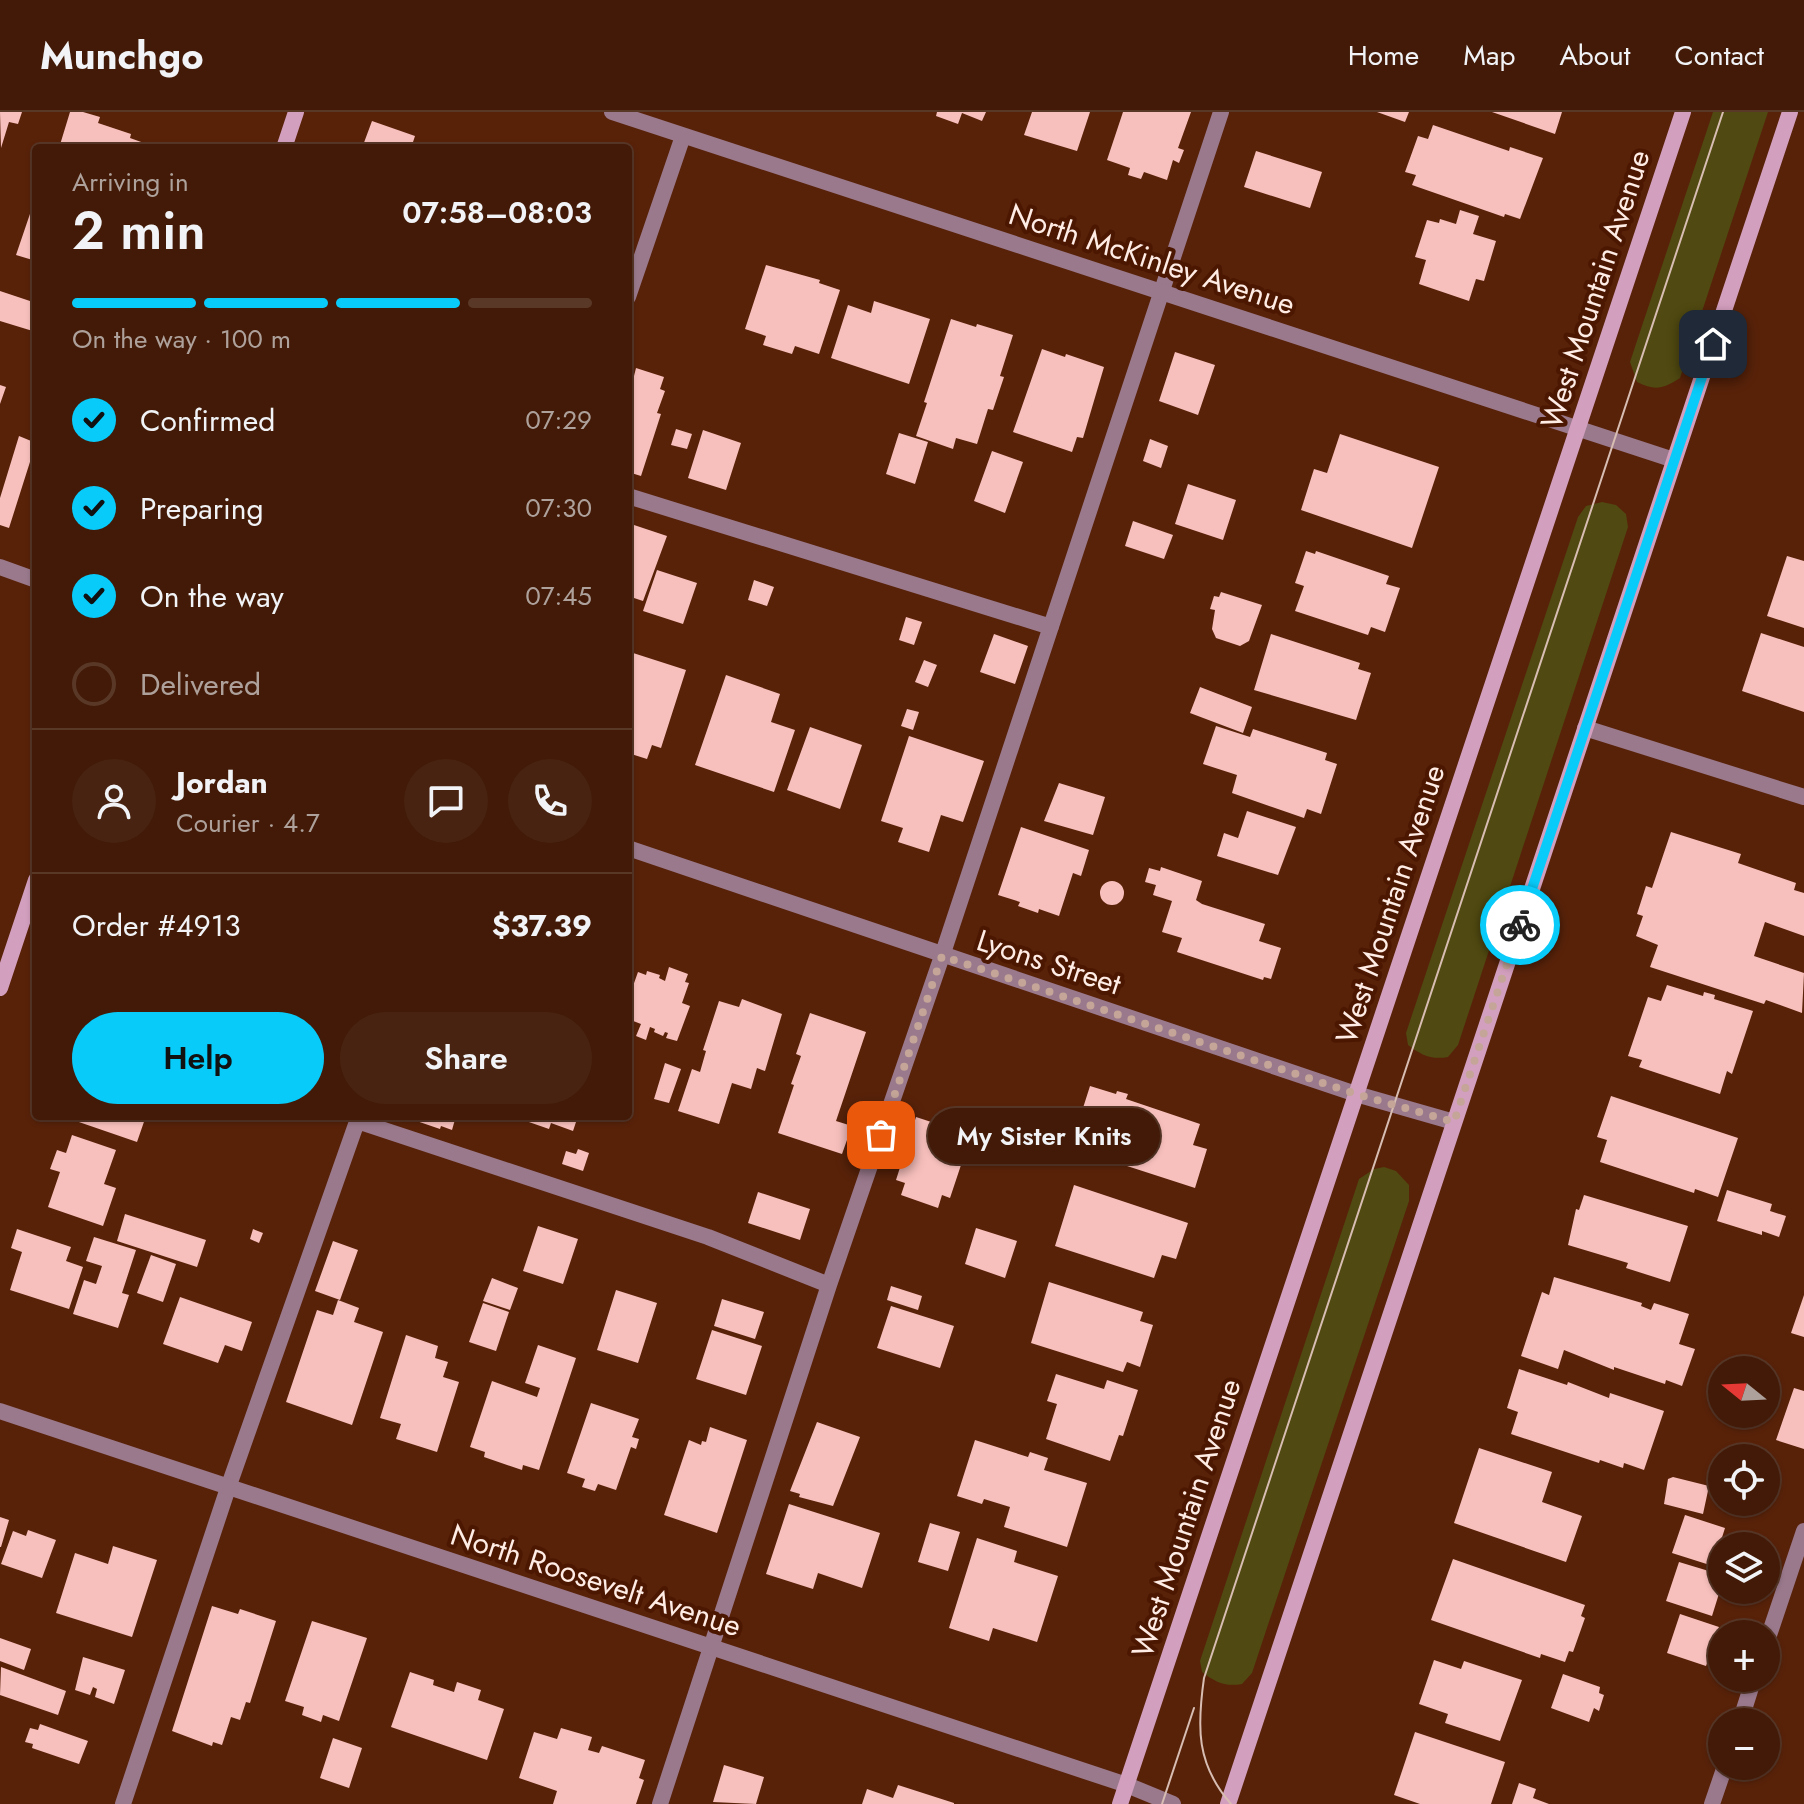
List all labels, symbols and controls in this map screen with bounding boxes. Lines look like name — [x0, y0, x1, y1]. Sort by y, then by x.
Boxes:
text: Munchgo — [40, 28, 204, 83]
text: Home — [1348, 35, 1419, 76]
text: Map — [1463, 35, 1515, 76]
text: About — [1559, 35, 1631, 76]
text: Contact — [1675, 35, 1764, 76]
street label: West Mountain Avenue — [1530, 144, 1660, 434]
text: Arriving in — [72, 163, 189, 201]
text: 07:58–08:03 — [402, 191, 592, 234]
street label: North McKinley Avenue — [1003, 192, 1301, 326]
text: 2 min — [72, 193, 205, 269]
pin — [1679, 310, 1747, 378]
text: On the way · 100 m — [72, 320, 291, 358]
icon: home — [1691, 322, 1735, 366]
icon: check — [72, 398, 116, 442]
text: Confirmed — [140, 399, 275, 442]
text: 07:29 — [525, 401, 592, 439]
icon: check — [72, 486, 116, 530]
text: Preparing — [140, 487, 264, 530]
text: 07:30 — [525, 489, 592, 527]
icon: check — [72, 574, 116, 618]
text: On the way — [140, 575, 284, 618]
text: 07:45 — [525, 577, 592, 615]
text: Delivered — [140, 663, 261, 706]
button: person — [72, 759, 156, 843]
button: chat — [404, 759, 488, 843]
button: phone — [508, 759, 592, 843]
street label: West Mountain Avenue — [1325, 759, 1455, 1049]
text: Jordan — [176, 761, 268, 804]
text: Courier · 4.7 — [176, 804, 320, 842]
courier — [1480, 885, 1560, 965]
icon: bike — [1498, 903, 1542, 947]
text: Order #4913 — [72, 904, 241, 947]
text: $37.39 — [492, 904, 592, 947]
street label: Lyons Street — [971, 918, 1128, 1006]
button: Help — [72, 1012, 324, 1104]
button: Share — [340, 1012, 592, 1104]
pin — [847, 1101, 915, 1169]
callout: My Sister Knits — [929, 1107, 1161, 1163]
icon: bag — [859, 1113, 903, 1157]
text: My Sister Knits — [956, 1117, 1132, 1155]
north arrow — [1708, 1356, 1780, 1428]
map controls — [1708, 1356, 1780, 1780]
street label: West Mountain Avenue — [1121, 1373, 1251, 1663]
button: locate — [1708, 1444, 1780, 1516]
street label: North Roosevelt Avenue — [445, 1513, 747, 1647]
button: layers — [1708, 1532, 1780, 1604]
button: + — [1708, 1620, 1780, 1692]
button: − — [1708, 1708, 1780, 1780]

